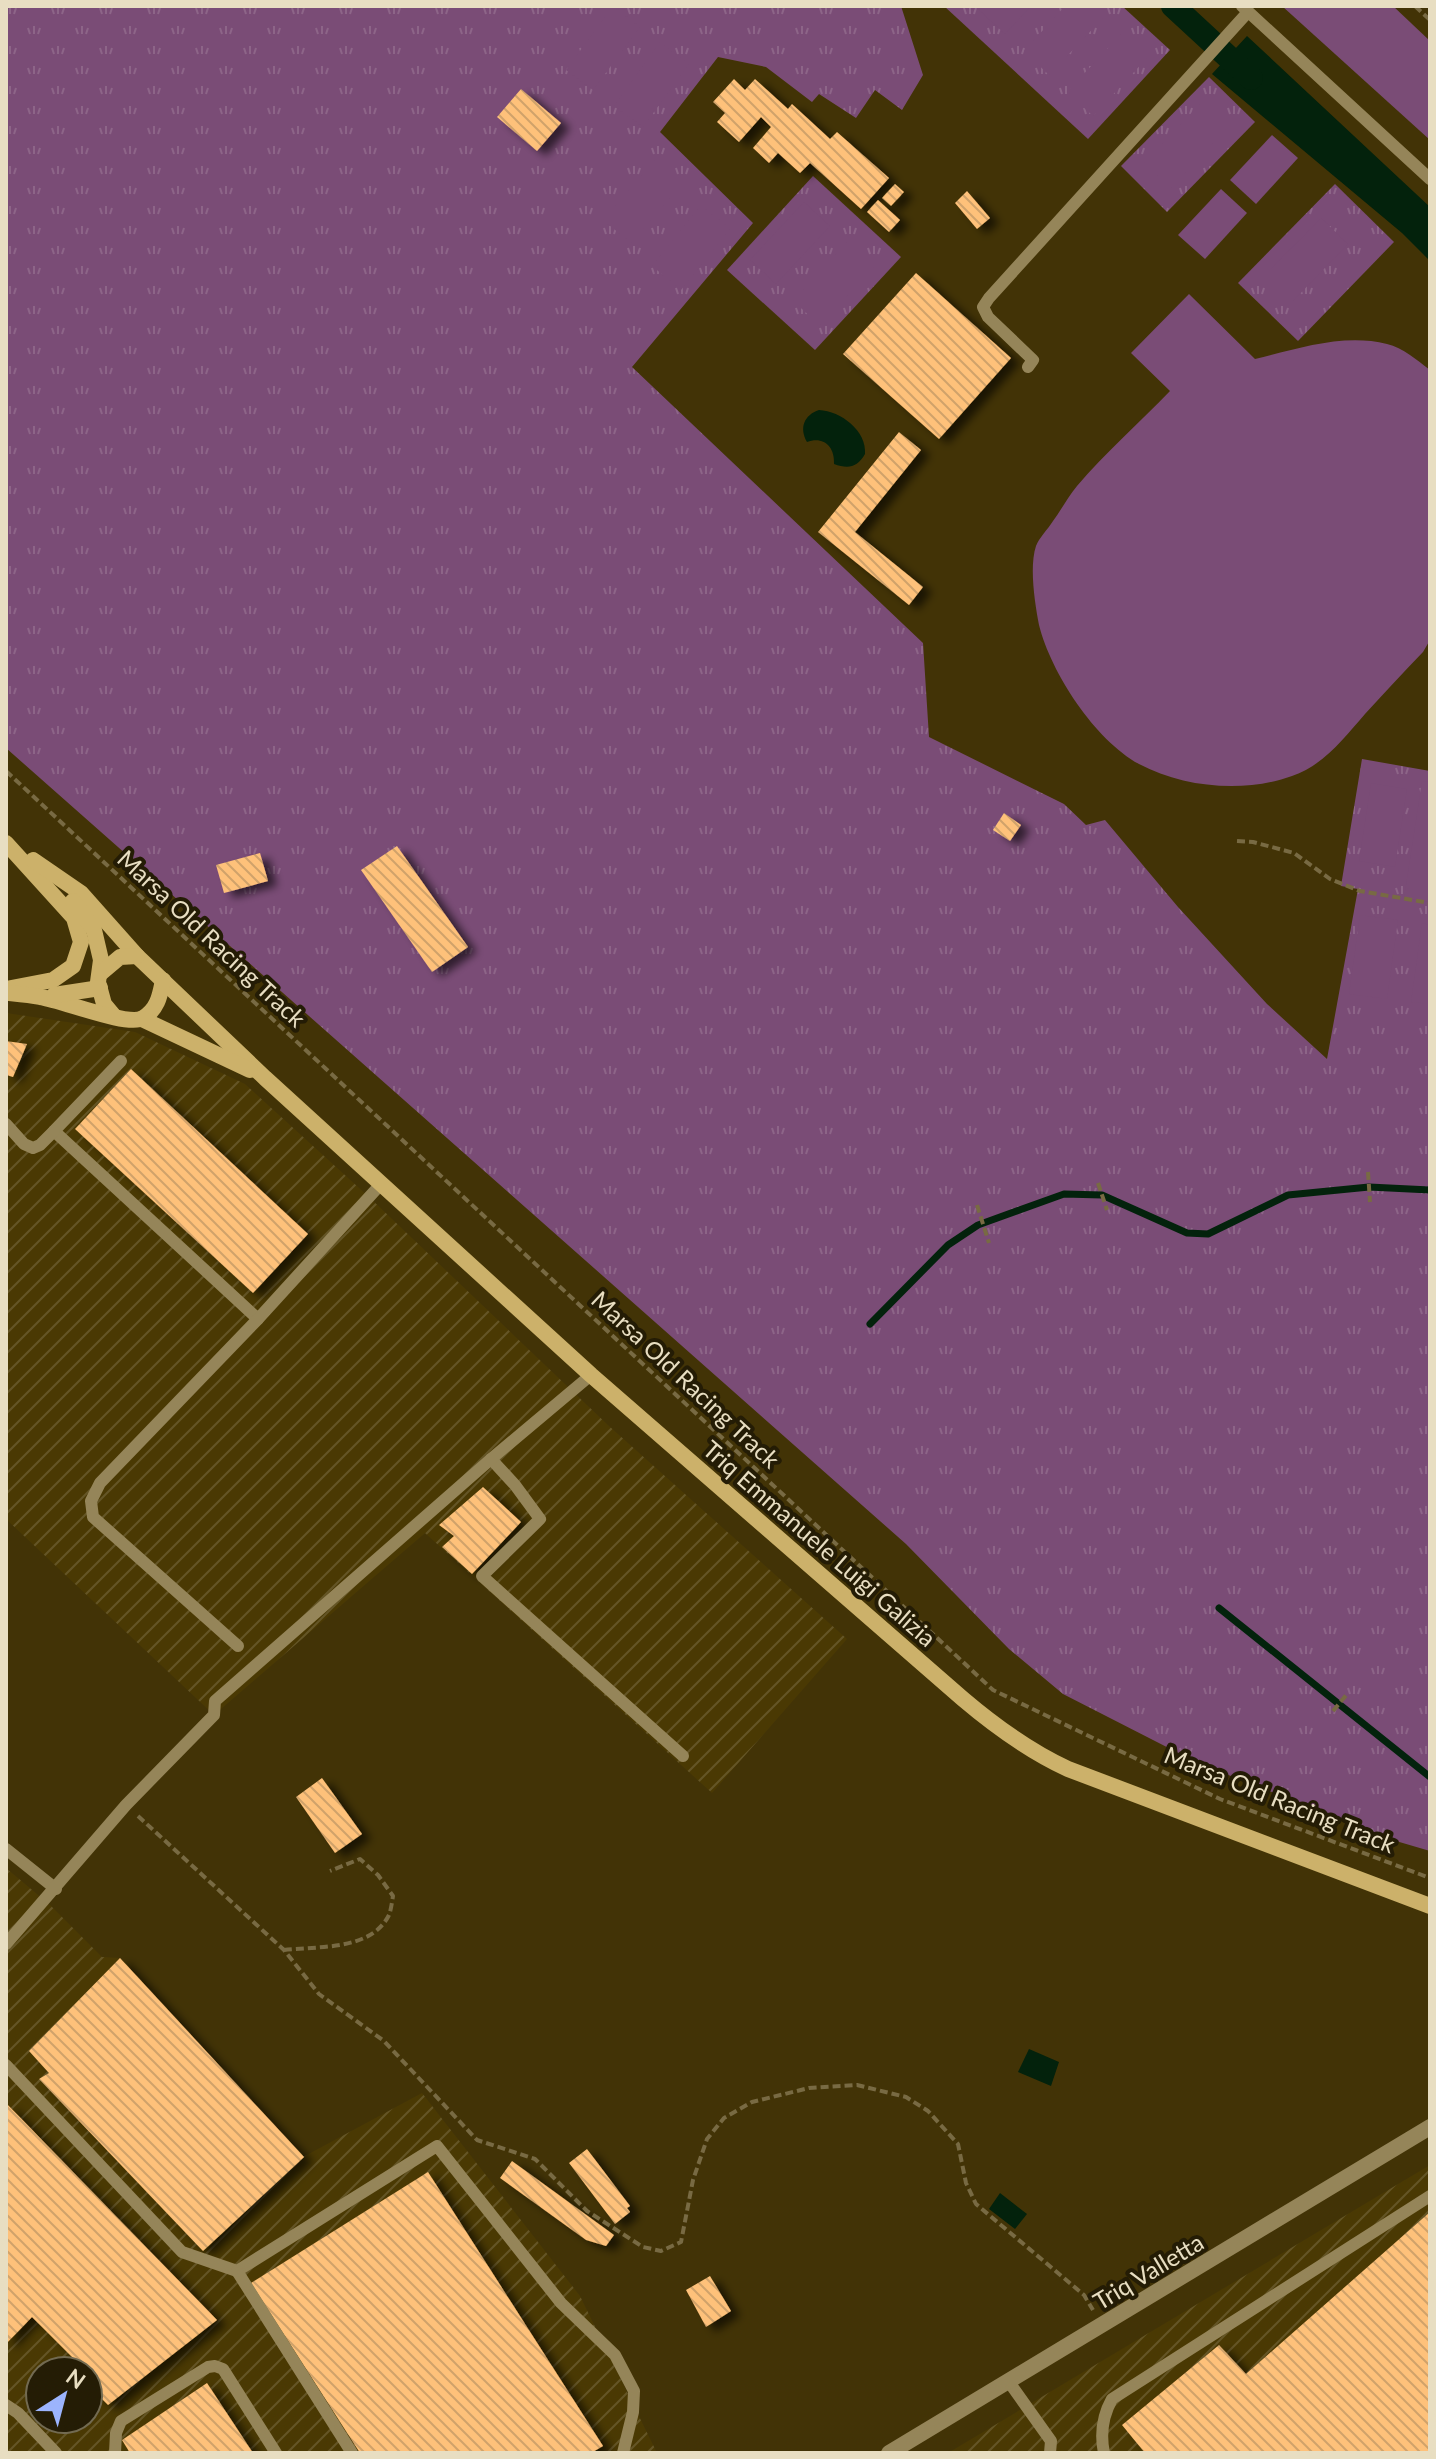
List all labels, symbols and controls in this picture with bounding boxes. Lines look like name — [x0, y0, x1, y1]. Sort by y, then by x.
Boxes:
street label: Marsa Old Racing Track — [112, 843, 312, 1033]
street label: Marsa Old Racing Track — [586, 1284, 786, 1474]
street label: Triq Emmanuele Luigi Galizia — [698, 1434, 942, 1652]
street label: Marsa Old Racing Track — [1160, 1739, 1400, 1859]
street label: Triq Valletta — [1088, 2227, 1208, 2315]
north arrow — [24, 2355, 104, 2435]
text: N — [61, 2363, 91, 2394]

